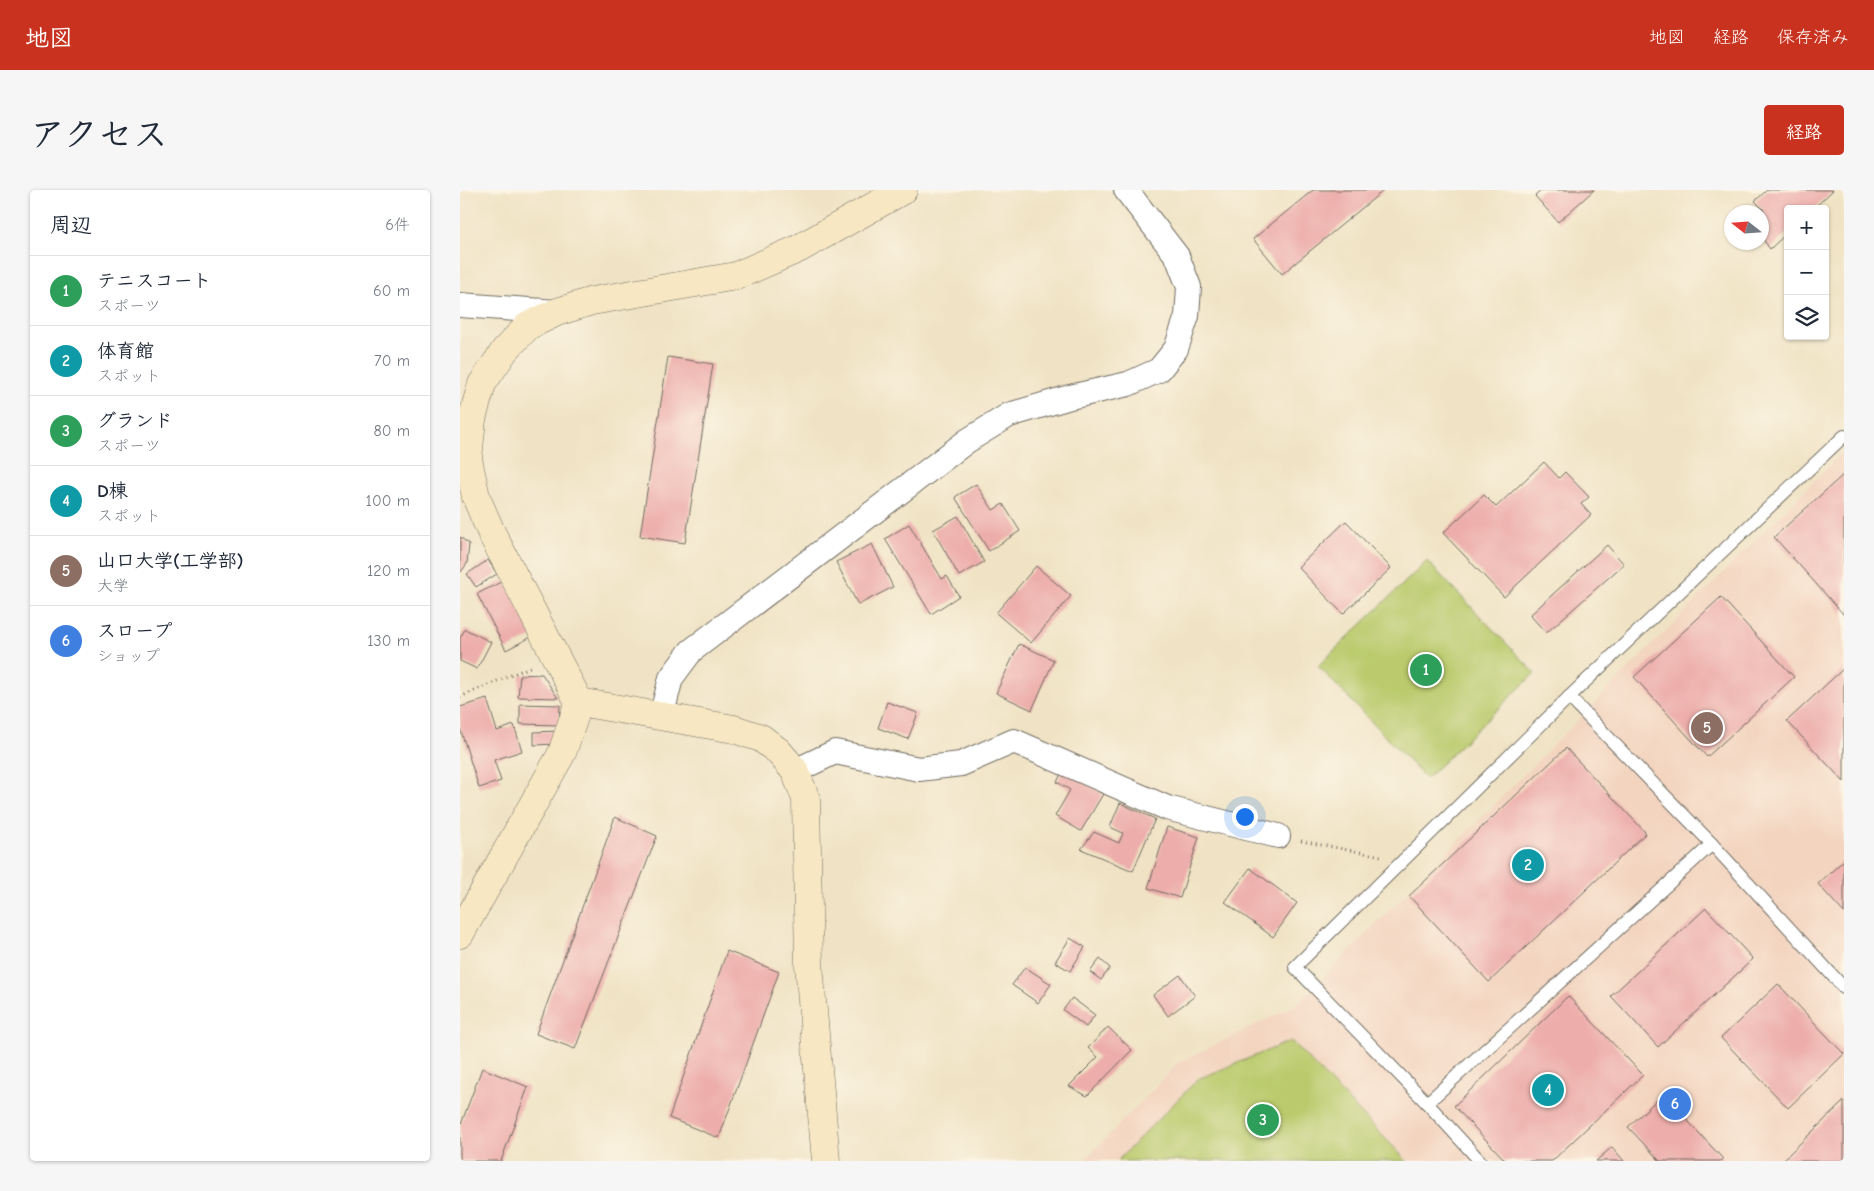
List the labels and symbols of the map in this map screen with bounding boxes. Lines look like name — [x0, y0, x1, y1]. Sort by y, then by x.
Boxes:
north arrow — [1724, 205, 1769, 250]
pin: 1 — [1410, 651, 1442, 689]
pin: 5 — [1691, 709, 1723, 747]
your location — [1232, 804, 1258, 830]
pin: 2 — [1512, 846, 1544, 884]
pin: 4 — [1532, 1071, 1564, 1109]
pin: 6 — [1659, 1085, 1691, 1123]
pin: 3 — [1247, 1101, 1279, 1139]

